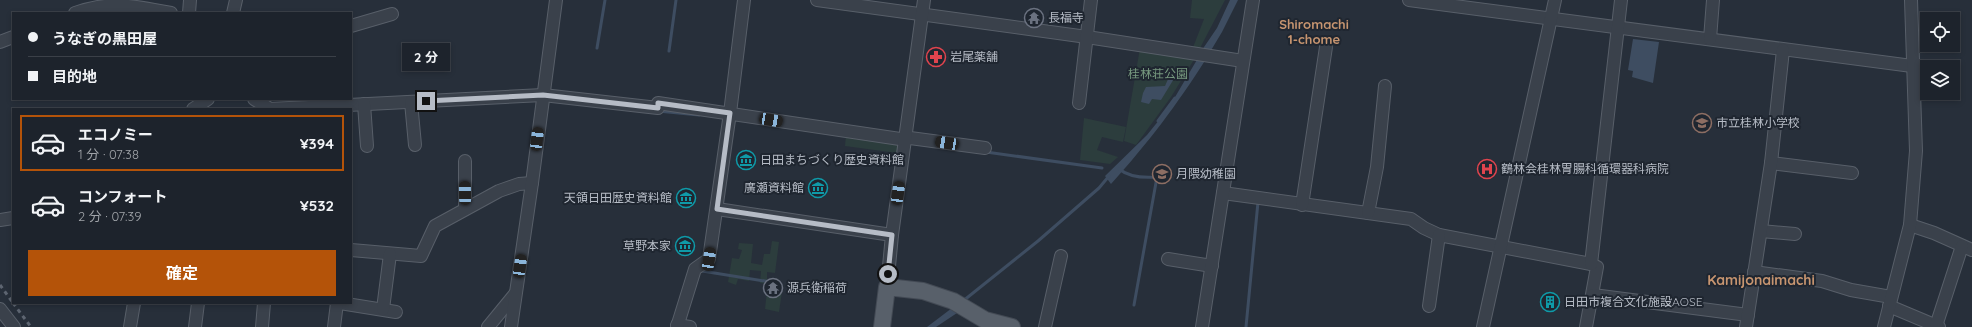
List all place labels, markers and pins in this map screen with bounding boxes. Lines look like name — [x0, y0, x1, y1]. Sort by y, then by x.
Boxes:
temple icon: 長福寺 — [1023, 7, 1045, 29]
place label: 長福寺 — [1048, 10, 1084, 25]
pharmacy icon: 岩尾薬舗 — [925, 46, 947, 68]
place label: 岩尾薬舗 — [950, 49, 998, 64]
school or university icon: 市立桂林小学校 — [1691, 112, 1713, 134]
place label: 市立桂林小学校 — [1716, 115, 1800, 130]
museum icon: 日田まちづくり歴史資料館 — [735, 149, 757, 171]
place label: 日田まちづくり歴史資料館 — [760, 152, 904, 167]
hospital icon: 鶴林会桂林胃腸科循環器科病院 — [1476, 158, 1498, 180]
place label: 鶴林会桂林胃腸科循環器科病院 — [1501, 161, 1669, 176]
school or university icon: 月隈幼稚園 — [1151, 163, 1173, 185]
place label: 月隈幼稚園 — [1176, 166, 1236, 181]
museum icon: 廣瀬資料館 — [807, 177, 829, 199]
place label: 廣瀬資料館 — [744, 180, 804, 195]
museum icon: 天領日田歴史資料館 — [675, 187, 697, 209]
place label: 天領日田歴史資料館 — [564, 190, 672, 205]
museum icon: 草野本家 — [674, 235, 696, 257]
place label: 草野本家 — [623, 238, 671, 253]
temple icon: 源兵衛稲荷 — [762, 277, 784, 299]
place label: 源兵衛稲荷 — [787, 280, 847, 295]
building icon: 日田市複合文化施設AOSE — [1539, 291, 1561, 313]
place label: 日田市複合文化施設AOSE — [1564, 294, 1703, 309]

